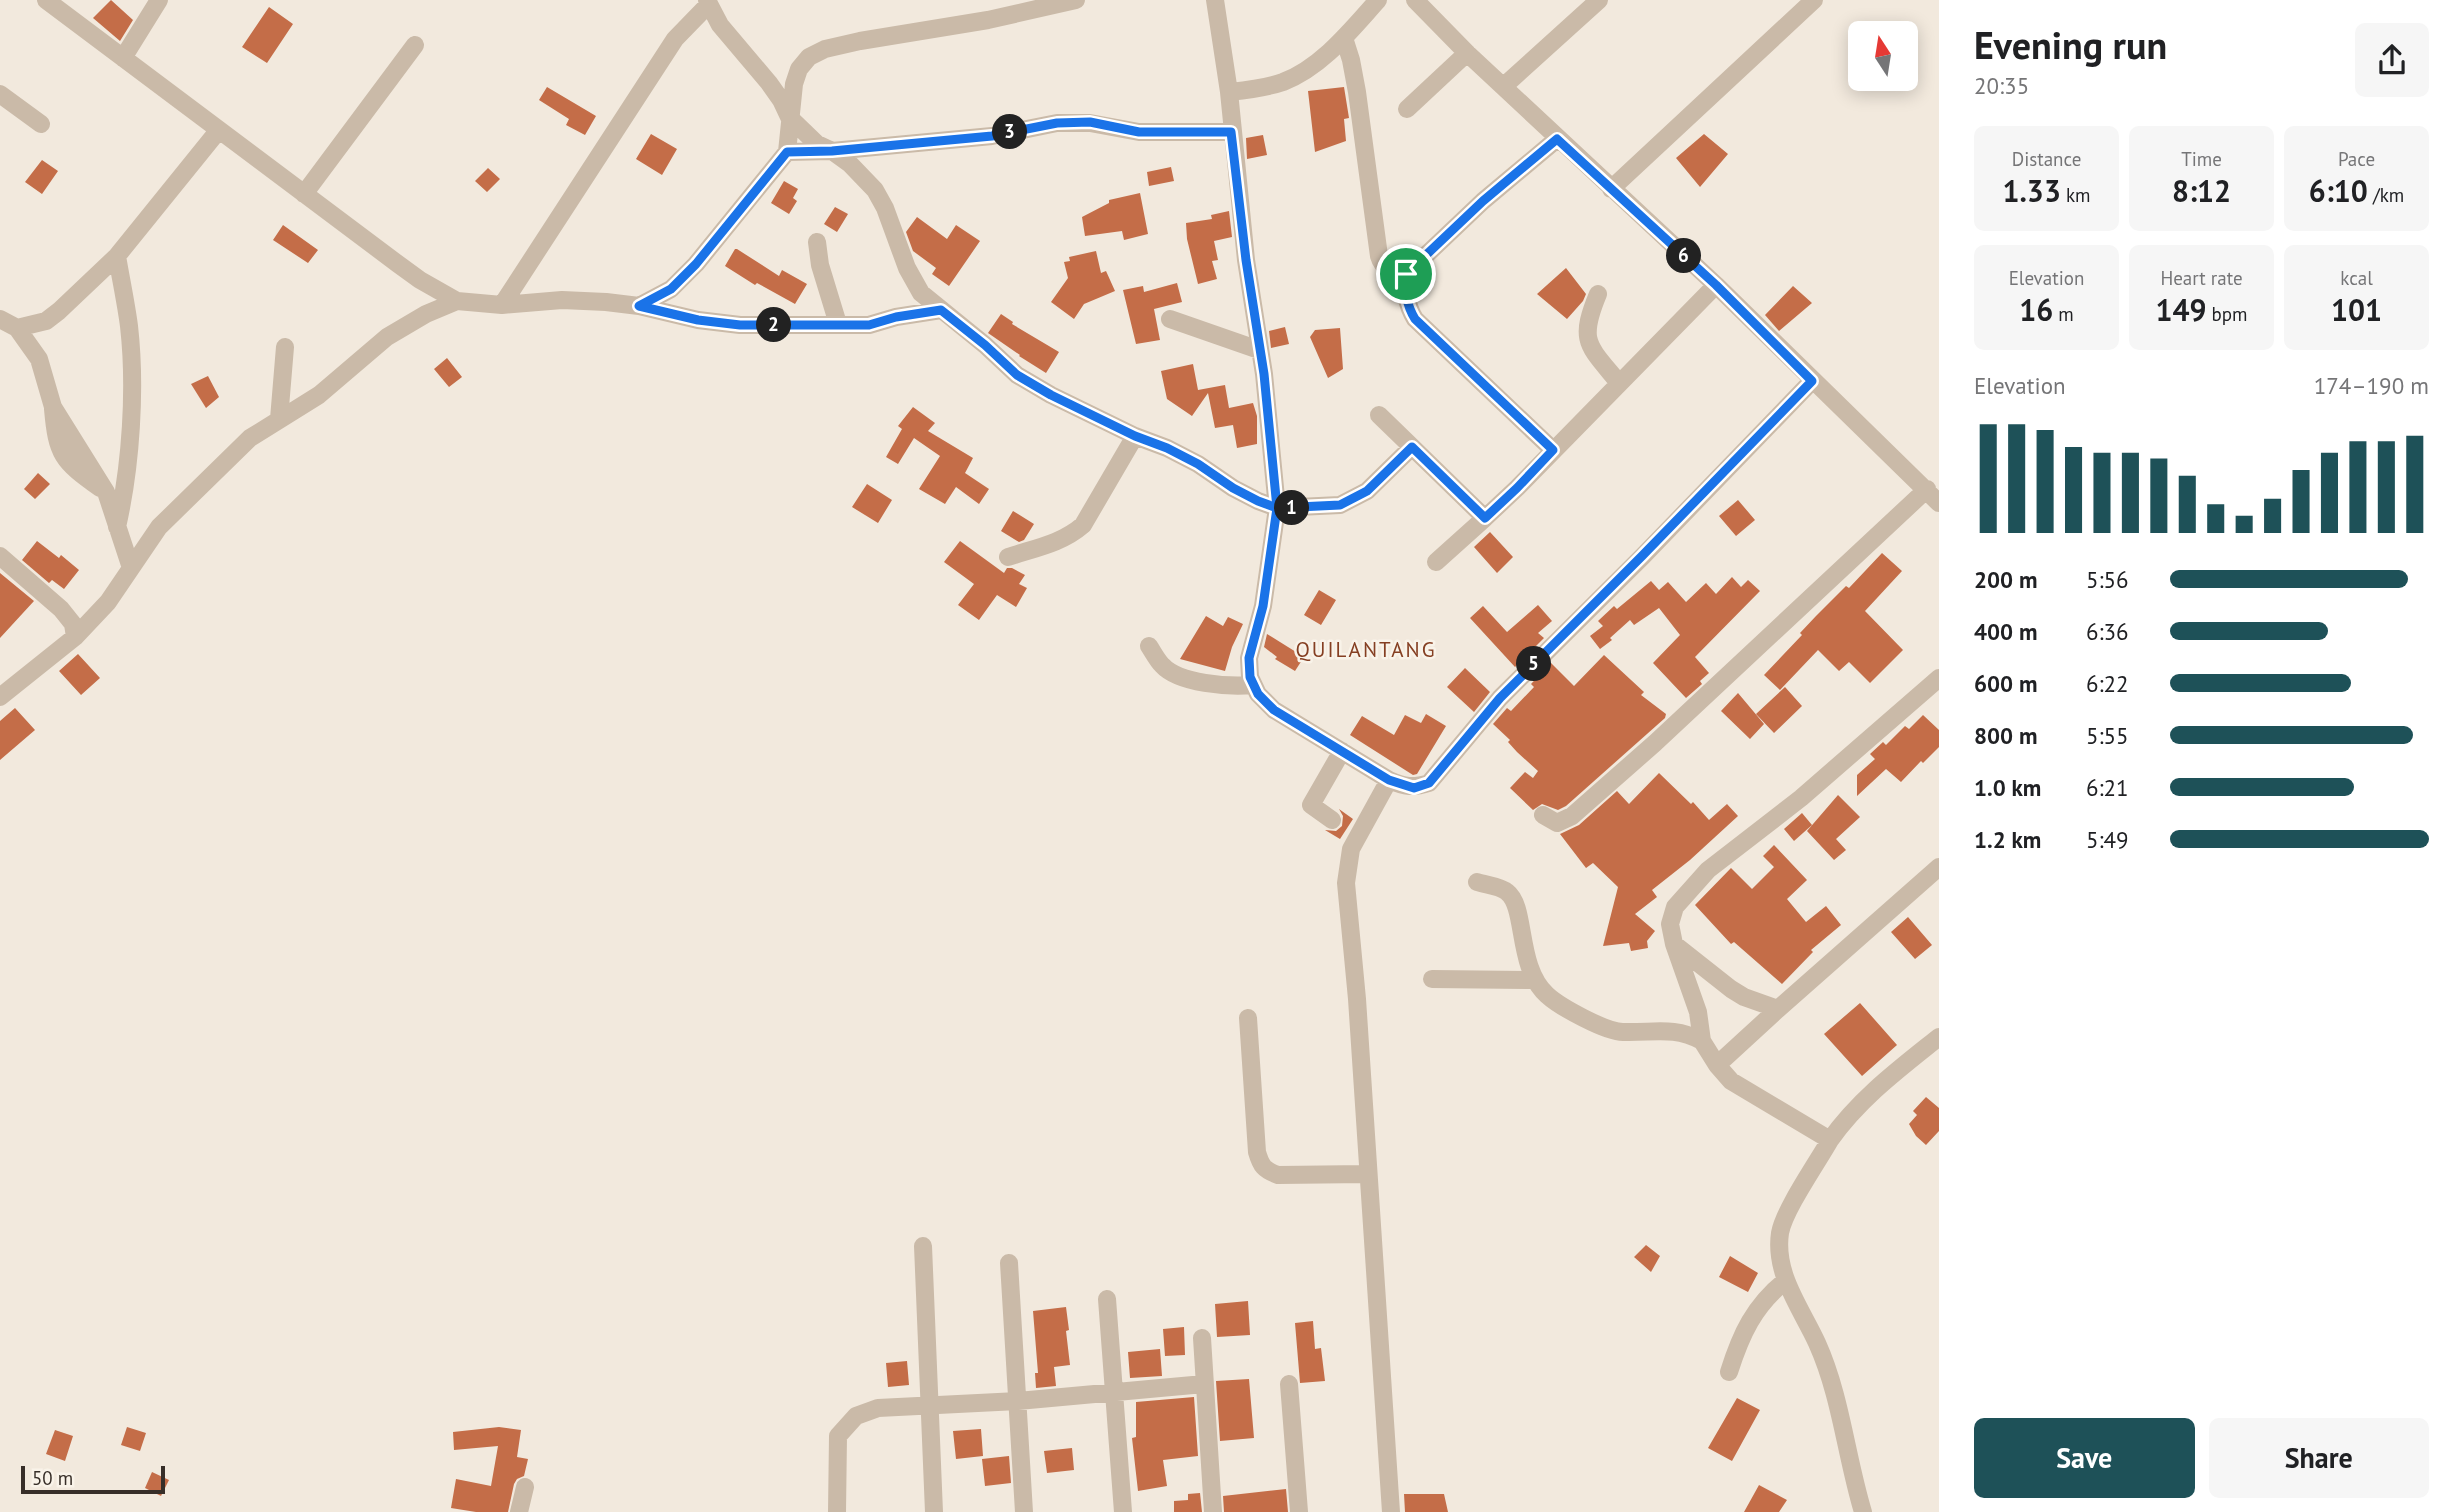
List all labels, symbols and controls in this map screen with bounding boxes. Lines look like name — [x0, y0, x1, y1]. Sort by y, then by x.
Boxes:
text: Evening run — [1974, 20, 2167, 69]
north arrow — [1848, 21, 1918, 91]
map controls — [1848, 21, 1918, 91]
button: share — [2355, 23, 2429, 97]
text: 20:35 — [1974, 71, 2029, 100]
pin: 3 — [992, 114, 1028, 150]
text: 3 — [1004, 119, 1015, 143]
text: Distance — [2012, 147, 2081, 171]
text: Time — [2181, 147, 2222, 171]
text: Pace — [2338, 147, 2375, 171]
text: 1.33 — [2002, 171, 2061, 210]
text: 8:12 — [2172, 171, 2231, 210]
text: 6:10 — [2309, 171, 2368, 210]
text: km — [2061, 183, 2091, 207]
text: /km — [2368, 183, 2404, 207]
pin: 6 — [1666, 238, 1702, 274]
text: 6 — [1678, 243, 1689, 267]
pin — [1376, 244, 1436, 304]
icon: arrive — [1387, 255, 1425, 293]
text: Elevation — [2009, 266, 2084, 290]
text: Heart rate — [2160, 266, 2243, 290]
text: kcal — [2340, 266, 2373, 290]
text: 16 — [2019, 290, 2053, 329]
text: 149 — [2155, 290, 2206, 329]
text: 101 — [2331, 290, 2382, 329]
text: m — [2053, 302, 2074, 326]
text: bpm — [2206, 302, 2248, 326]
pin: 2 — [756, 308, 792, 342]
text: 2 — [768, 312, 779, 336]
text: Elevation — [1974, 371, 2066, 400]
text: 174–190 m — [2314, 371, 2429, 400]
pin: 1 — [1274, 490, 1310, 526]
text: 1 — [1286, 495, 1297, 519]
text: 200 m — [1974, 565, 2037, 594]
text: 5:56 — [2086, 565, 2129, 594]
text: 400 m — [1974, 617, 2037, 646]
text: 6:36 — [2086, 617, 2129, 646]
district label: QUILANTANG — [1295, 636, 1437, 663]
pin: 5 — [1516, 646, 1552, 682]
text: 5 — [1528, 651, 1539, 675]
text: 600 m — [1974, 669, 2037, 698]
text: 6:22 — [2086, 669, 2129, 698]
text: 800 m — [1974, 721, 2037, 750]
text: 5:55 — [2086, 721, 2129, 750]
text: 1.0 km — [1974, 773, 2041, 802]
text: 6:21 — [2086, 773, 2129, 802]
text: 1.2 km — [1974, 825, 2041, 854]
text: 5:49 — [2086, 825, 2129, 854]
button: Save — [1974, 1418, 2195, 1498]
button: Share — [2209, 1418, 2429, 1498]
scale bar — [21, 1463, 164, 1495]
text: 50 m — [32, 1466, 73, 1490]

